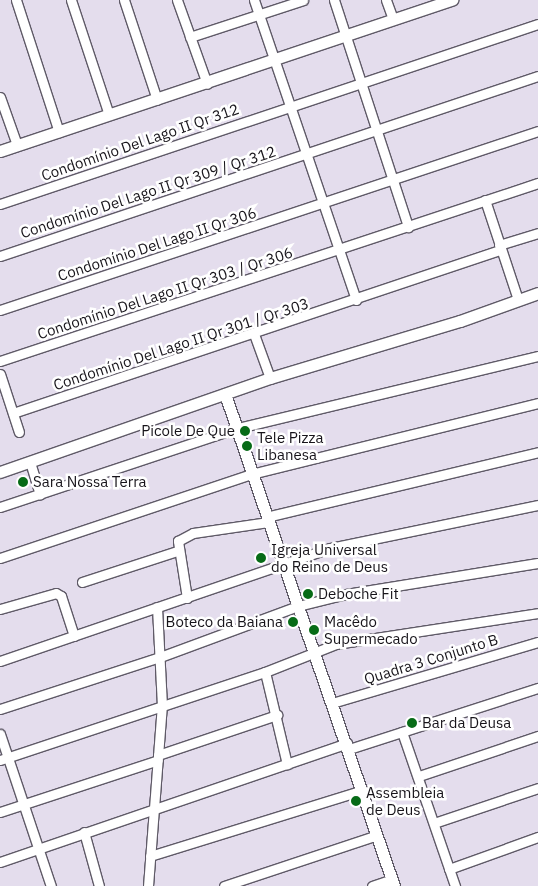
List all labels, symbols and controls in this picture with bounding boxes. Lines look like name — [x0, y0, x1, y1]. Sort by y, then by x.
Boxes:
street label: Condomínio Del Lago II Qr 312 — [39, 100, 241, 184]
street label: Condomínio Del Lago II Qr 309 / Qr 312 — [18, 142, 278, 242]
street label: Condomínio Del Lago II Qr 306 — [55, 203, 259, 285]
street label: Condomínio Del Lago II Qr 303 / Qr 306 — [35, 243, 295, 343]
street label: Condomínio Del Lago II Qr 301 / Qr 303 — [51, 294, 311, 394]
place label: Picole De Que — [141, 422, 235, 440]
marker: Picole De Que — [239, 425, 251, 437]
place label: Tele Pizza Libanesa — [257, 428, 323, 463]
marker: Tele Pizza Libanesa — [241, 440, 253, 452]
place label: Sara Nossa Terra — [33, 473, 147, 491]
marker: Sara Nossa Terra — [17, 476, 29, 488]
place label: Igreja Universal do Reino de Deus — [271, 540, 388, 575]
marker: Igreja Universal do Reino de Deus — [255, 552, 267, 564]
place label: Deboche Fit — [318, 585, 399, 603]
marker: Deboche Fit — [302, 588, 314, 600]
place label: Macêdo Supermecado — [324, 612, 418, 647]
place label: Boteco da Baiana — [166, 613, 283, 631]
marker: Boteco da Baiana — [287, 616, 299, 628]
marker: Macêdo Supermecado — [308, 624, 320, 636]
street label: Quadra 3 Conjunto B — [362, 630, 500, 688]
place label: Bar da Deusa — [422, 714, 511, 732]
marker: Bar da Deusa — [406, 717, 418, 729]
place label: Assembleia de Deus — [366, 783, 444, 818]
marker: Assembleia de Deus — [350, 795, 362, 807]

